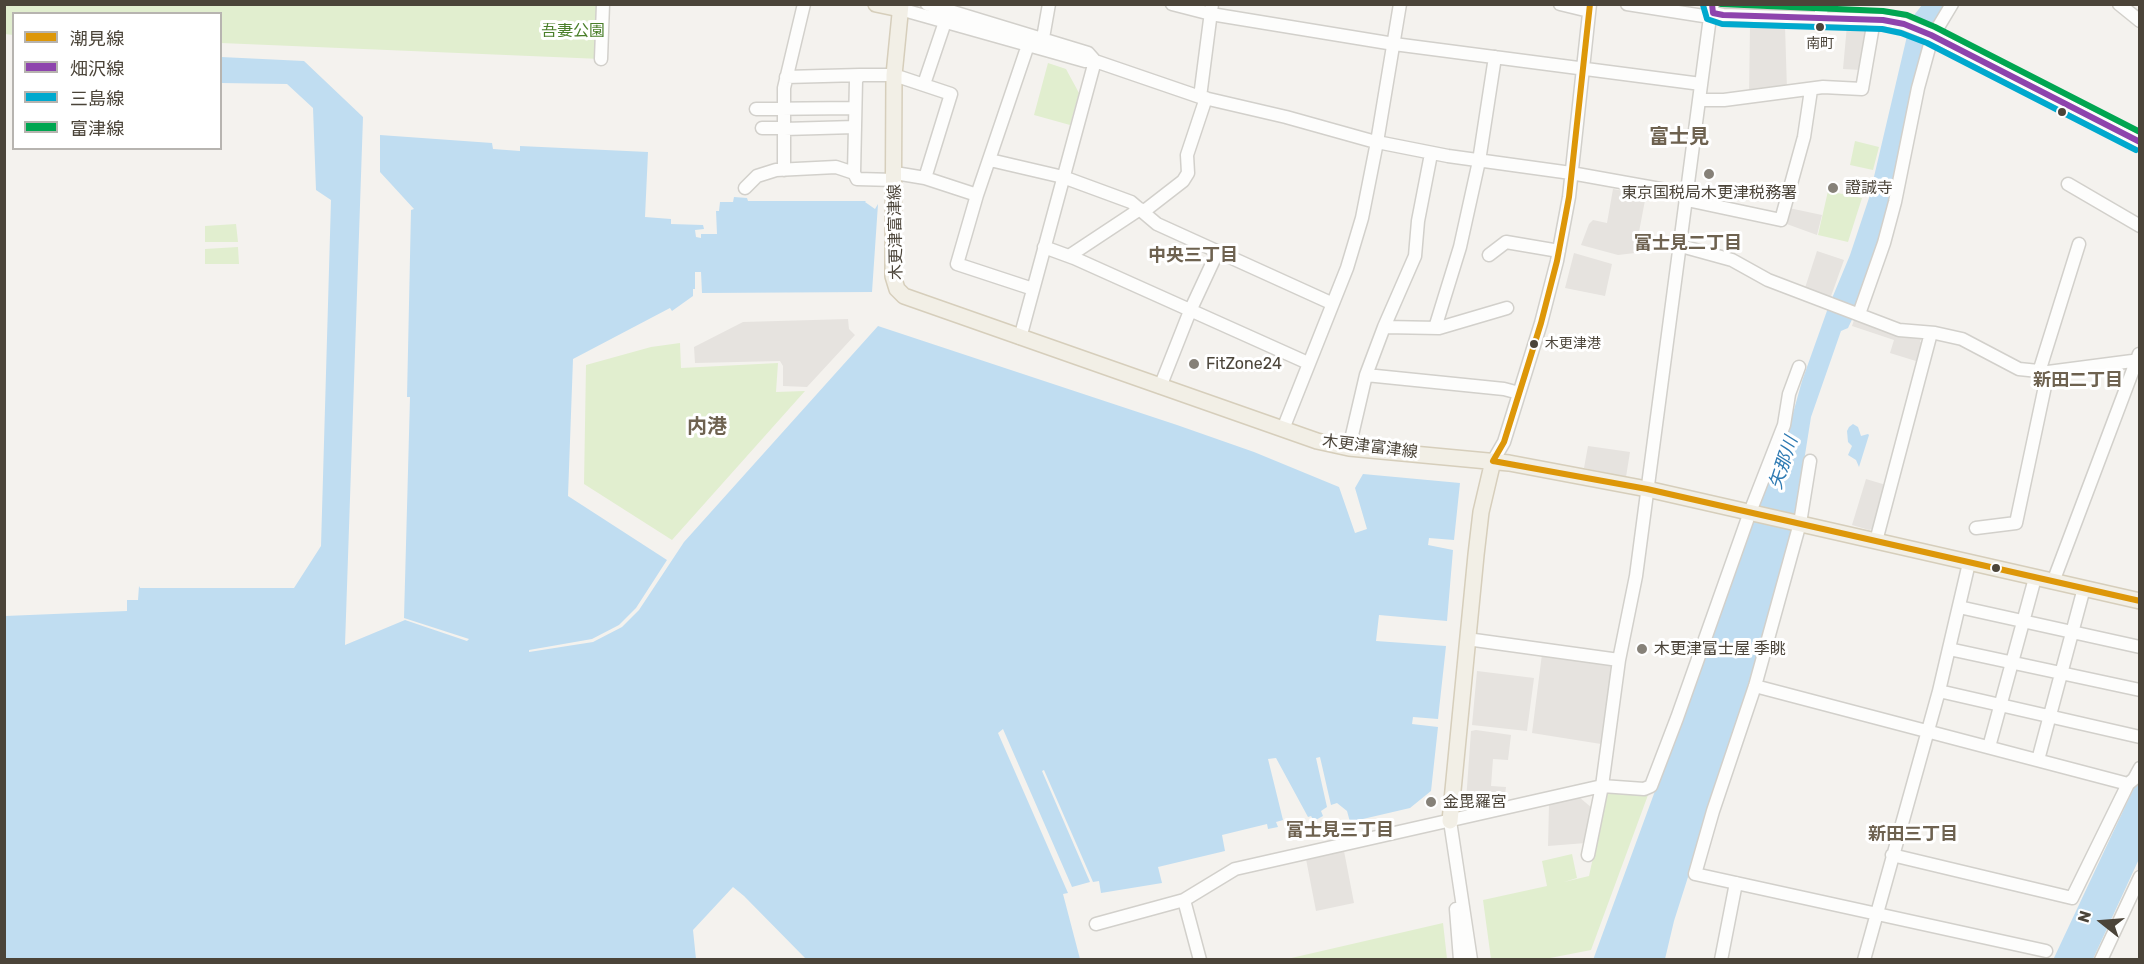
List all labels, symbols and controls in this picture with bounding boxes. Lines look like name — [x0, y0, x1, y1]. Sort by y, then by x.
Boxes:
legend — [12, 12, 222, 150]
park label: 吾妻公園 — [541, 21, 605, 41]
marker: 南町 — [1814, 21, 1826, 33]
text: 潮見線 — [70, 28, 124, 50]
place label: 南町 — [1806, 36, 1834, 52]
text: 畑沢線 — [70, 58, 124, 80]
text: 三島線 — [70, 88, 124, 110]
unlabelled marker — [2056, 106, 2068, 118]
text: 富津線 — [70, 118, 124, 140]
district label: 富士見 — [1649, 125, 1709, 149]
marker: 東京国税局木更津税務署 — [1702, 167, 1716, 181]
place label: 證誠寺 — [1845, 178, 1893, 198]
marker: 證誠寺 — [1826, 181, 1840, 195]
place label: 東京国税局木更津税務署 — [1621, 183, 1797, 203]
street label: 木更津富津線 — [886, 184, 906, 280]
district label: 富士見二丁目 — [1634, 233, 1742, 255]
district label: 中央三丁目 — [1148, 245, 1238, 267]
place label: 木更津港 — [1545, 336, 1601, 352]
marker: 木更津港 — [1528, 338, 1540, 350]
place label: FitZone24 — [1206, 354, 1282, 374]
marker: FitZone24 — [1187, 357, 1201, 371]
district label: 新田二丁目 — [2033, 370, 2123, 392]
district label: 内港 — [687, 415, 727, 439]
street label: 木更津富津線 — [1321, 432, 1419, 462]
water label: 矢那川 — [1765, 434, 1803, 492]
unlabelled marker — [1990, 562, 2002, 574]
place label: 木更津富士屋 季眺 — [1654, 639, 1786, 659]
marker: 木更津富士屋 季眺 — [1635, 642, 1649, 656]
place label: 金毘羅宮 — [1443, 792, 1507, 812]
marker: 金毘羅宮 — [1424, 795, 1438, 809]
district label: 富士見三丁目 — [1286, 820, 1394, 842]
district label: 新田三丁目 — [1868, 824, 1958, 846]
north arrow — [2072, 892, 2132, 952]
text: N — [2074, 908, 2095, 925]

